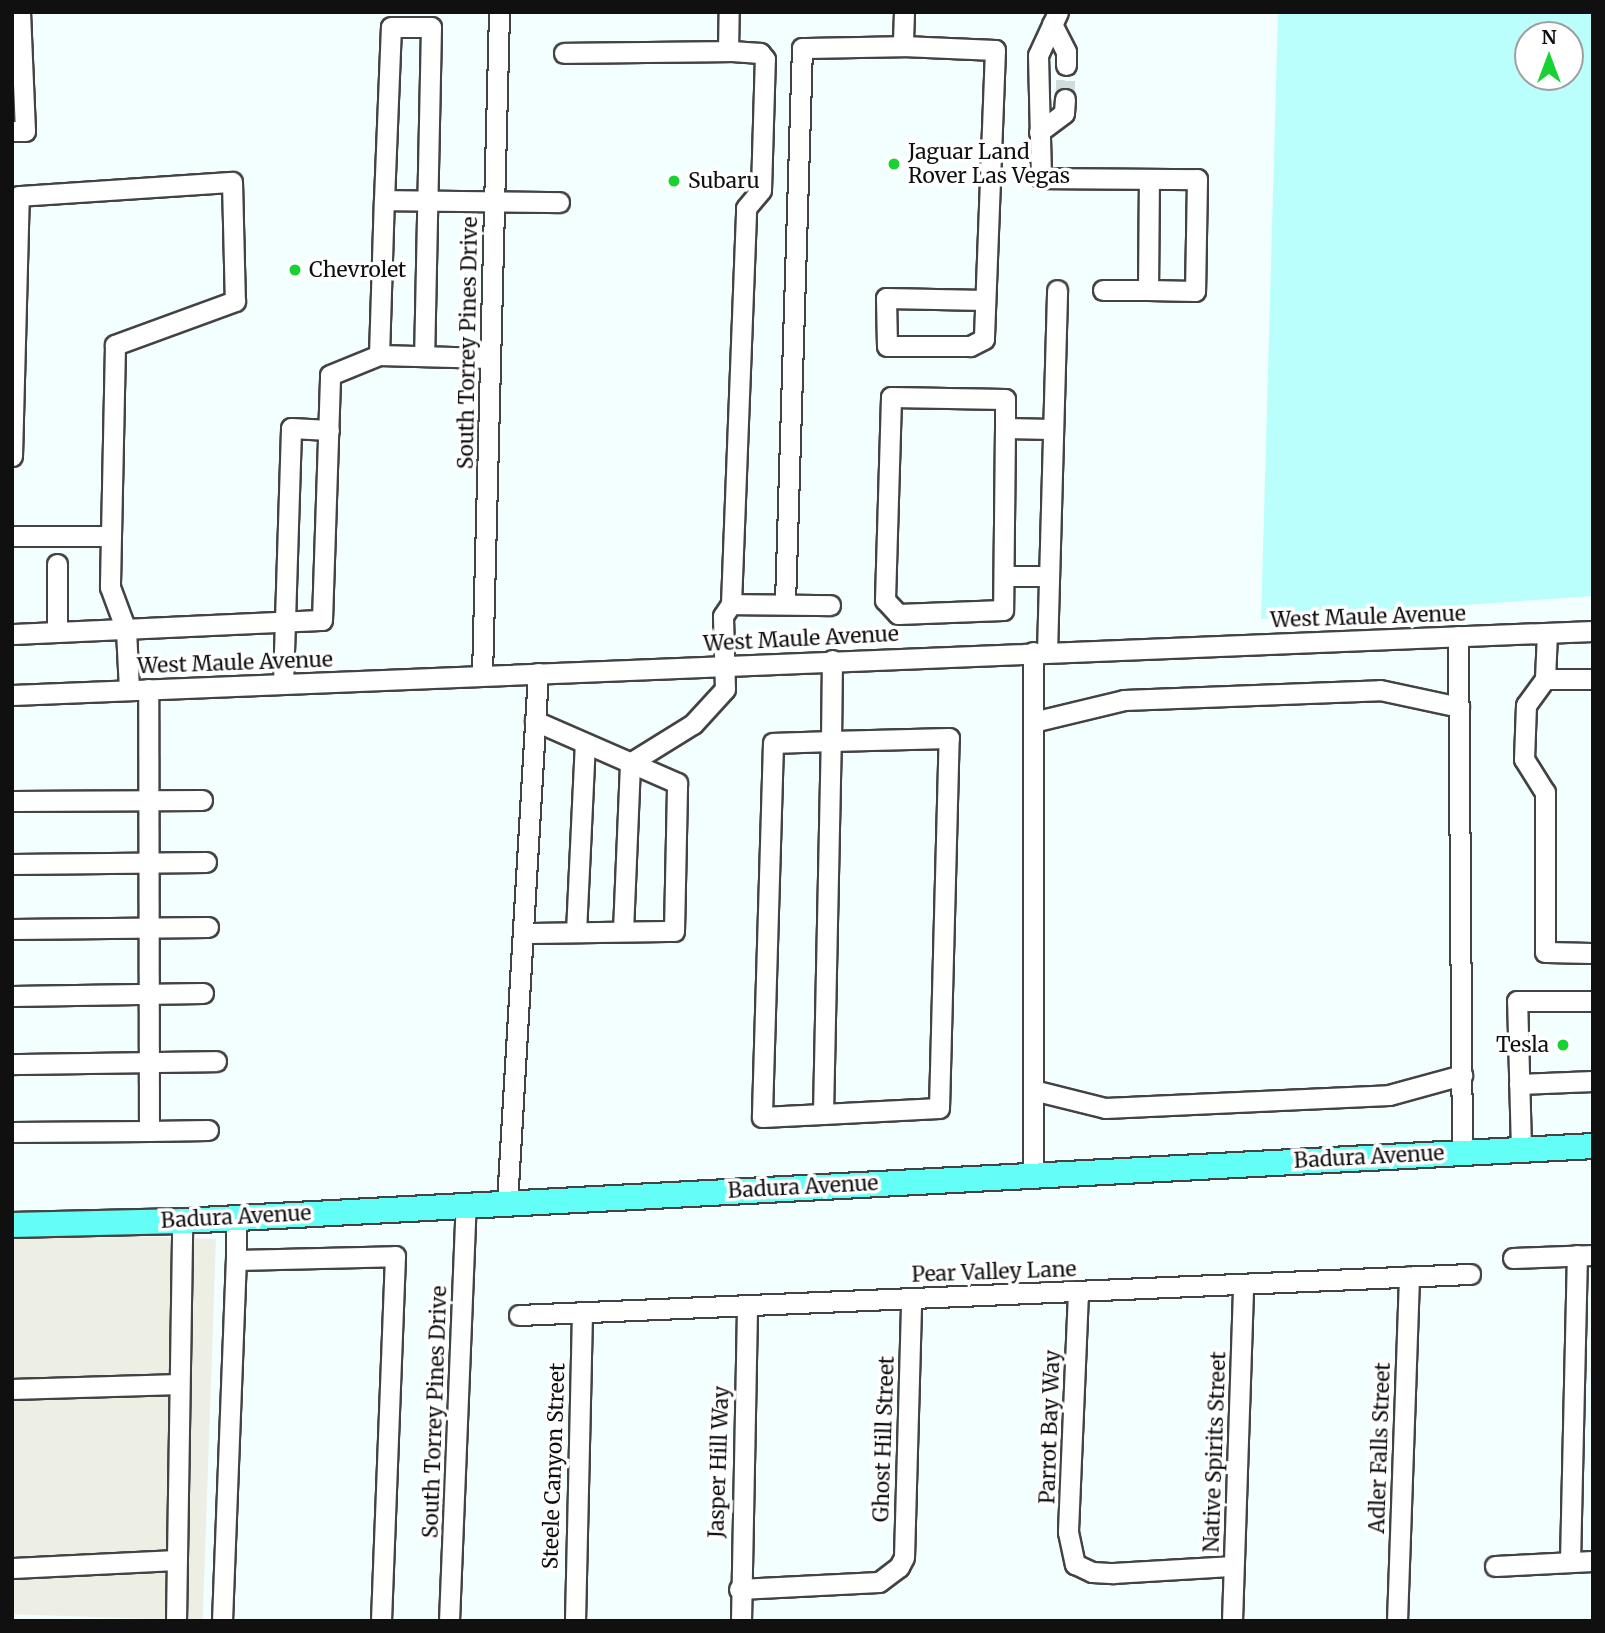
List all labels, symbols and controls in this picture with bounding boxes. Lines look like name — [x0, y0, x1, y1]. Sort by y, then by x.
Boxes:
north arrow — [1514, 21, 1584, 91]
text: N — [1541, 25, 1557, 49]
place label: Jaguar Land Rover Las Vegas — [908, 139, 1070, 189]
marker: Jaguar Land Rover Las Vegas — [886, 156, 902, 172]
place label: Subaru — [688, 168, 760, 194]
marker: Subaru — [666, 173, 682, 189]
street label: South Torrey Pines Drive — [453, 217, 483, 469]
place label: Chevrolet — [309, 257, 406, 283]
marker: Chevrolet — [287, 262, 303, 278]
street label: West Maule Avenue — [1270, 601, 1466, 633]
street label: West Maule Avenue — [703, 621, 899, 657]
street label: West Maule Avenue — [137, 647, 333, 679]
place label: Tesla — [1496, 1032, 1549, 1058]
marker: Tesla — [1555, 1037, 1571, 1053]
street label: Badura Avenue — [1293, 1140, 1445, 1174]
street label: Badura Avenue — [727, 1170, 879, 1204]
street label: Badura Avenue — [160, 1200, 312, 1234]
street label: Pear Valley Lane — [911, 1257, 1077, 1287]
street label: South Torrey Pines Drive — [418, 1285, 452, 1539]
street label: Parrot Bay Way — [1035, 1350, 1065, 1504]
street label: Native Spirits Street — [1199, 1351, 1231, 1553]
street label: Ghost Hill Street — [869, 1355, 899, 1523]
street label: Steele Canyon Street — [538, 1362, 570, 1570]
street label: Adler Falls Street — [1364, 1362, 1396, 1534]
street label: Jasper Hill Way — [704, 1386, 734, 1538]

